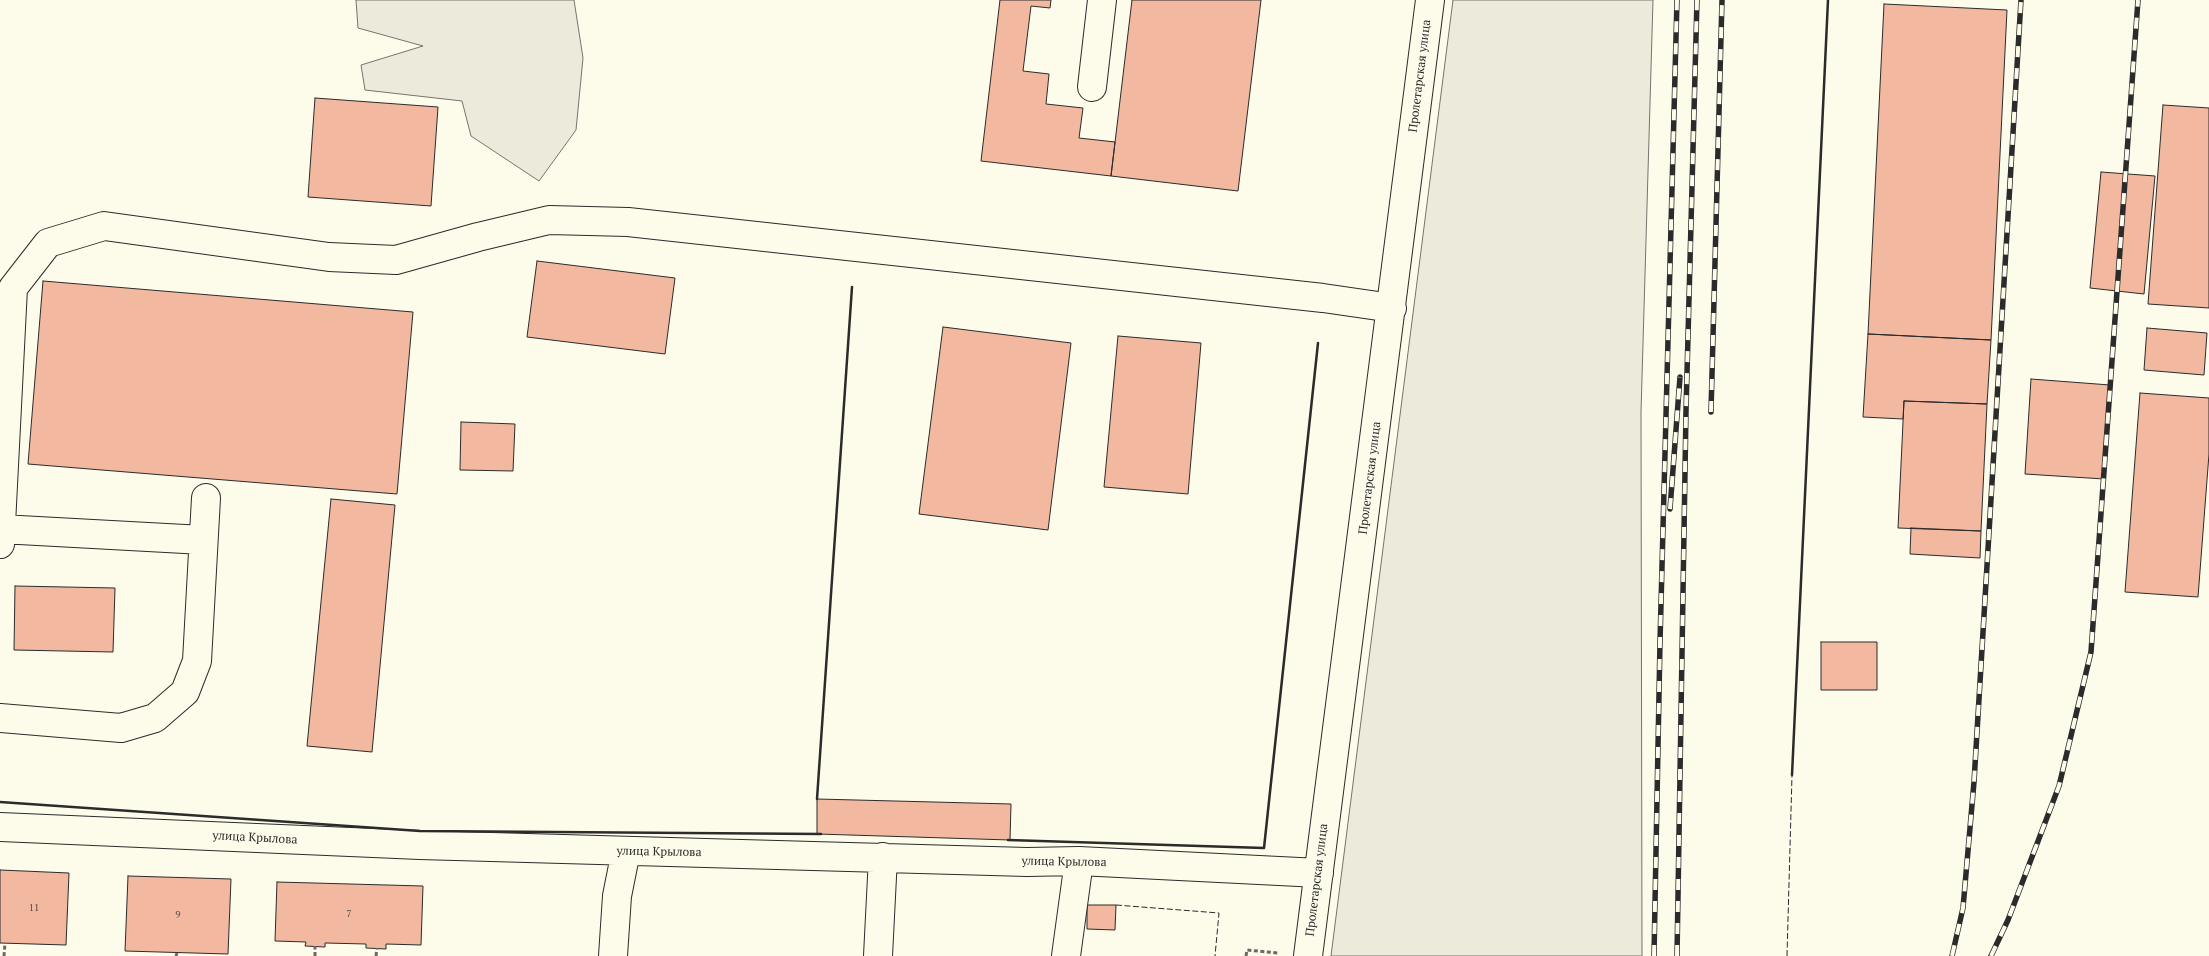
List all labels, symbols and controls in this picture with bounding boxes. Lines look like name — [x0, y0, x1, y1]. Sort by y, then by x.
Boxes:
street label: Пролетарская улица — [1406, 19, 1434, 133]
street label: Пролетарская улица — [1356, 421, 1384, 535]
street label: Пролетарская улица — [1303, 823, 1331, 937]
street label: улица Крылова — [212, 829, 298, 847]
street label: улица Крылова — [616, 844, 702, 860]
street label: улица Крылова — [1021, 854, 1107, 870]
house number: 11 — [29, 902, 39, 914]
house number: 7 — [346, 908, 352, 920]
house number: 9 — [175, 909, 181, 921]

